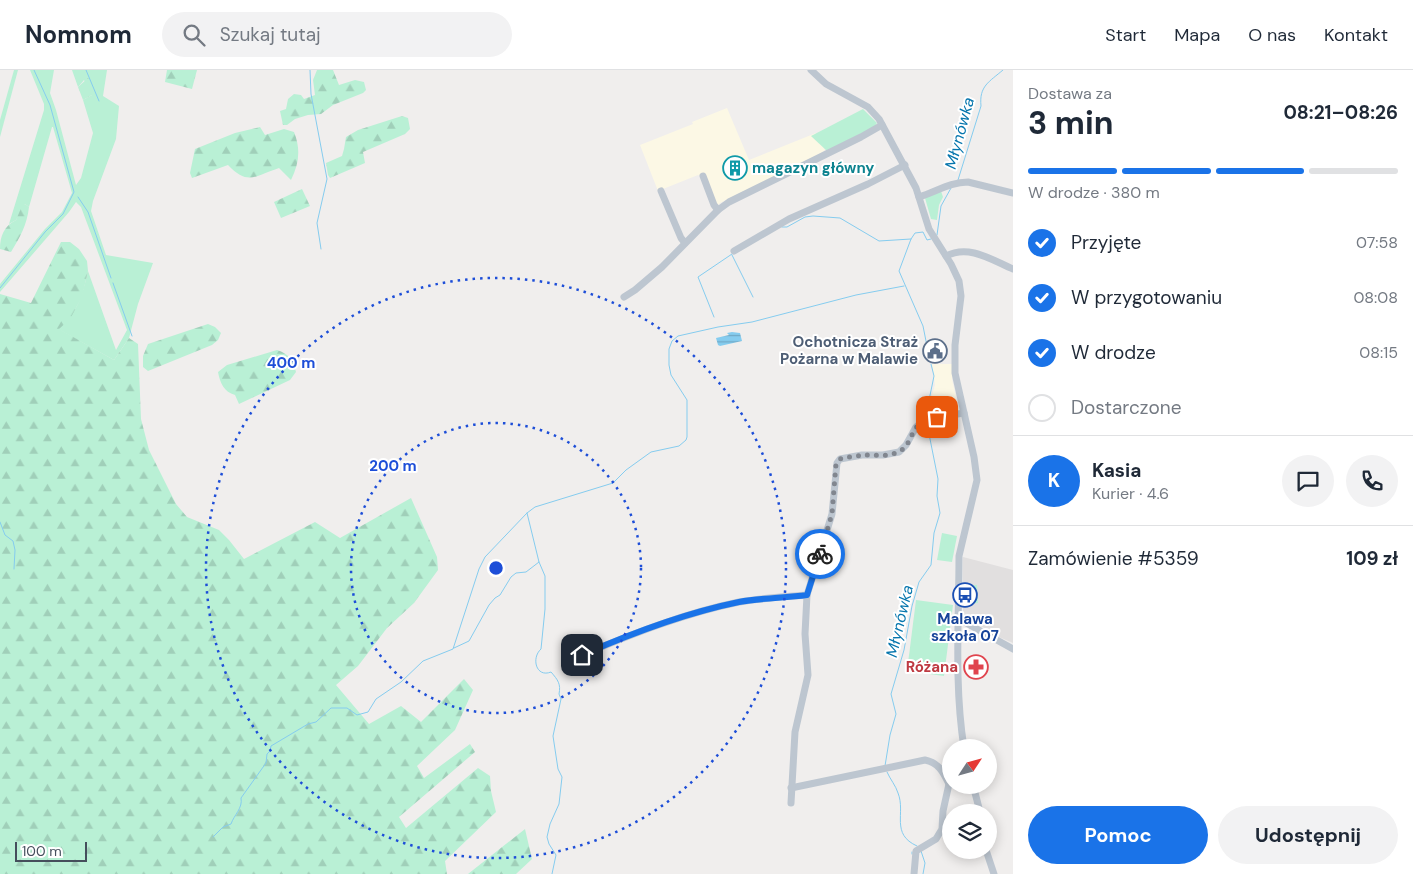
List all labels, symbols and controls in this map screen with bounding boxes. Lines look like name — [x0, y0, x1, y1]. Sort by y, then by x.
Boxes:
search box — [162, 12, 512, 57]
text: Nomnom — [25, 19, 132, 50]
icon: search — [180, 21, 208, 49]
text: Szukaj tutaj — [220, 22, 321, 47]
text: Start — [1105, 23, 1146, 47]
text: Mapa — [1174, 23, 1220, 47]
text: O nas — [1248, 23, 1296, 47]
text: Kontakt — [1324, 23, 1388, 47]
text: Dostawa za — [1028, 83, 1112, 104]
water label: Młynówka — [940, 95, 979, 171]
text: 08:21–08:26 — [1283, 100, 1398, 125]
text: 3 min — [1028, 102, 1113, 144]
building icon: magazyn główny — [722, 155, 748, 181]
place label: magazyn główny — [752, 158, 874, 178]
text: W drodze · 380 m — [1028, 182, 1160, 203]
icon: check — [1028, 229, 1056, 257]
text: Przyjęte — [1071, 230, 1141, 255]
text: 07:58 — [1356, 232, 1398, 253]
icon: check — [1028, 284, 1056, 312]
text: W przygotowaniu — [1071, 285, 1222, 310]
text: 08:08 — [1353, 287, 1398, 308]
place label: Ochotnicza Straż Pożarna w Malawie — [780, 332, 918, 369]
public building icon: Ochotnicza Straż Pożarna w Malawie — [922, 338, 948, 364]
icon: check — [1028, 339, 1056, 367]
text: W drodze — [1071, 340, 1156, 365]
text: 08:15 — [1359, 342, 1398, 363]
text: 400 m — [267, 353, 315, 373]
text: Dostarczone — [1071, 395, 1181, 420]
pin — [916, 396, 958, 438]
icon: bag — [923, 403, 951, 431]
button: chat — [1282, 455, 1334, 507]
button: phone — [1346, 455, 1398, 507]
text: 200 m — [369, 456, 417, 476]
text: Kasia — [1092, 458, 1141, 483]
text: K — [1048, 468, 1060, 493]
text: Kurier · 4.6 — [1092, 483, 1169, 504]
courier — [795, 529, 845, 579]
icon: bike — [806, 540, 834, 568]
text: Zamówienie #5359 — [1028, 546, 1199, 571]
text: 109 zł — [1346, 546, 1398, 571]
centre of rings — [487, 559, 505, 577]
bus stop icon: Malawa szkoła 07 — [952, 582, 978, 608]
water label: Młynówka — [881, 583, 918, 659]
place label: Malawa szkoła 07 — [931, 609, 999, 646]
pin — [561, 634, 603, 676]
icon: home — [568, 641, 596, 669]
pharmacy icon: Różana — [963, 654, 989, 680]
place label: Różana — [906, 657, 958, 677]
north arrow — [942, 739, 998, 794]
map controls — [942, 739, 997, 859]
button: layers — [942, 804, 997, 859]
button: Pomoc — [1028, 806, 1208, 864]
button: Udostępnij — [1218, 806, 1398, 864]
scale bar — [15, 839, 88, 862]
text: 100 m — [22, 842, 62, 860]

